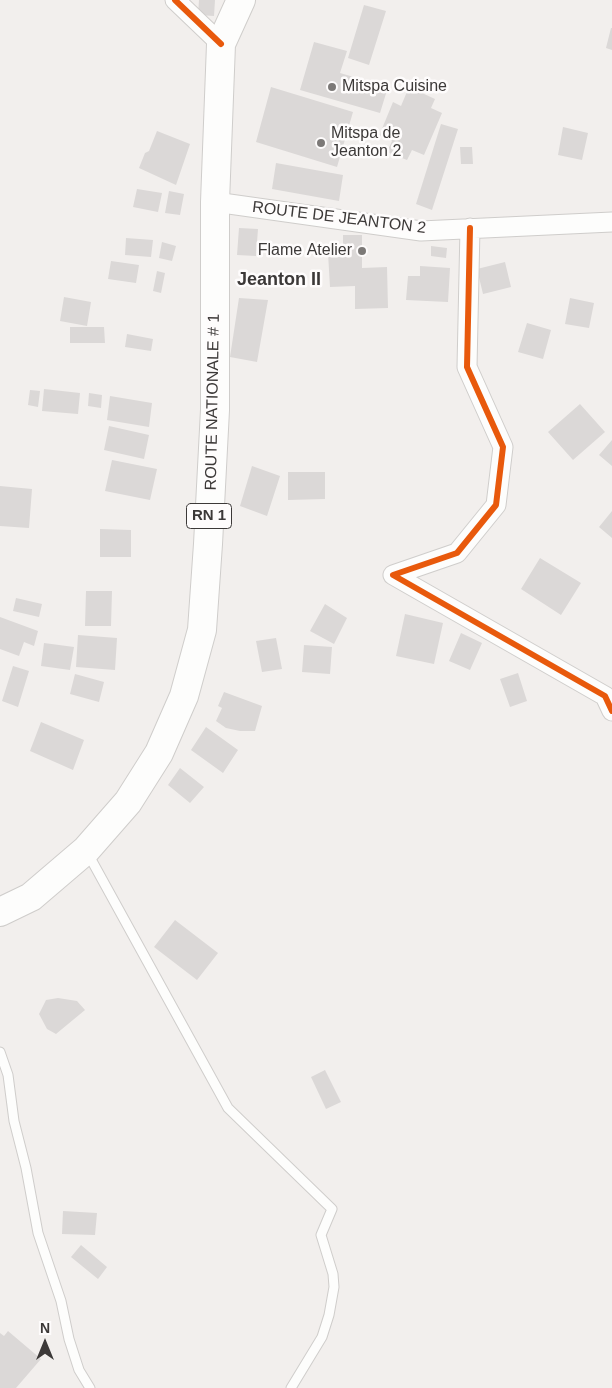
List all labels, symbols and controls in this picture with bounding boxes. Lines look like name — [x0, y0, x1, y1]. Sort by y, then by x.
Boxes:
place label: Mitspa Cuisine — [342, 77, 447, 97]
marker: Mitspa Cuisine — [326, 81, 338, 93]
place label: Mitspa de Jeanton 2 — [331, 124, 401, 162]
marker: Mitspa de Jeanton 2 — [315, 137, 327, 149]
street label: ROUTE DE JEANTON 2 — [251, 198, 427, 238]
place label: Flame Atelier — [258, 241, 352, 261]
marker: Flame Atelier — [356, 245, 368, 257]
district label: Jeanton II — [237, 269, 321, 291]
street label: ROUTE NATIONALE # 1 — [202, 314, 224, 490]
road number: RN 1 — [186, 504, 232, 528]
north arrow — [20, 1318, 70, 1368]
text: N — [40, 1320, 50, 1336]

